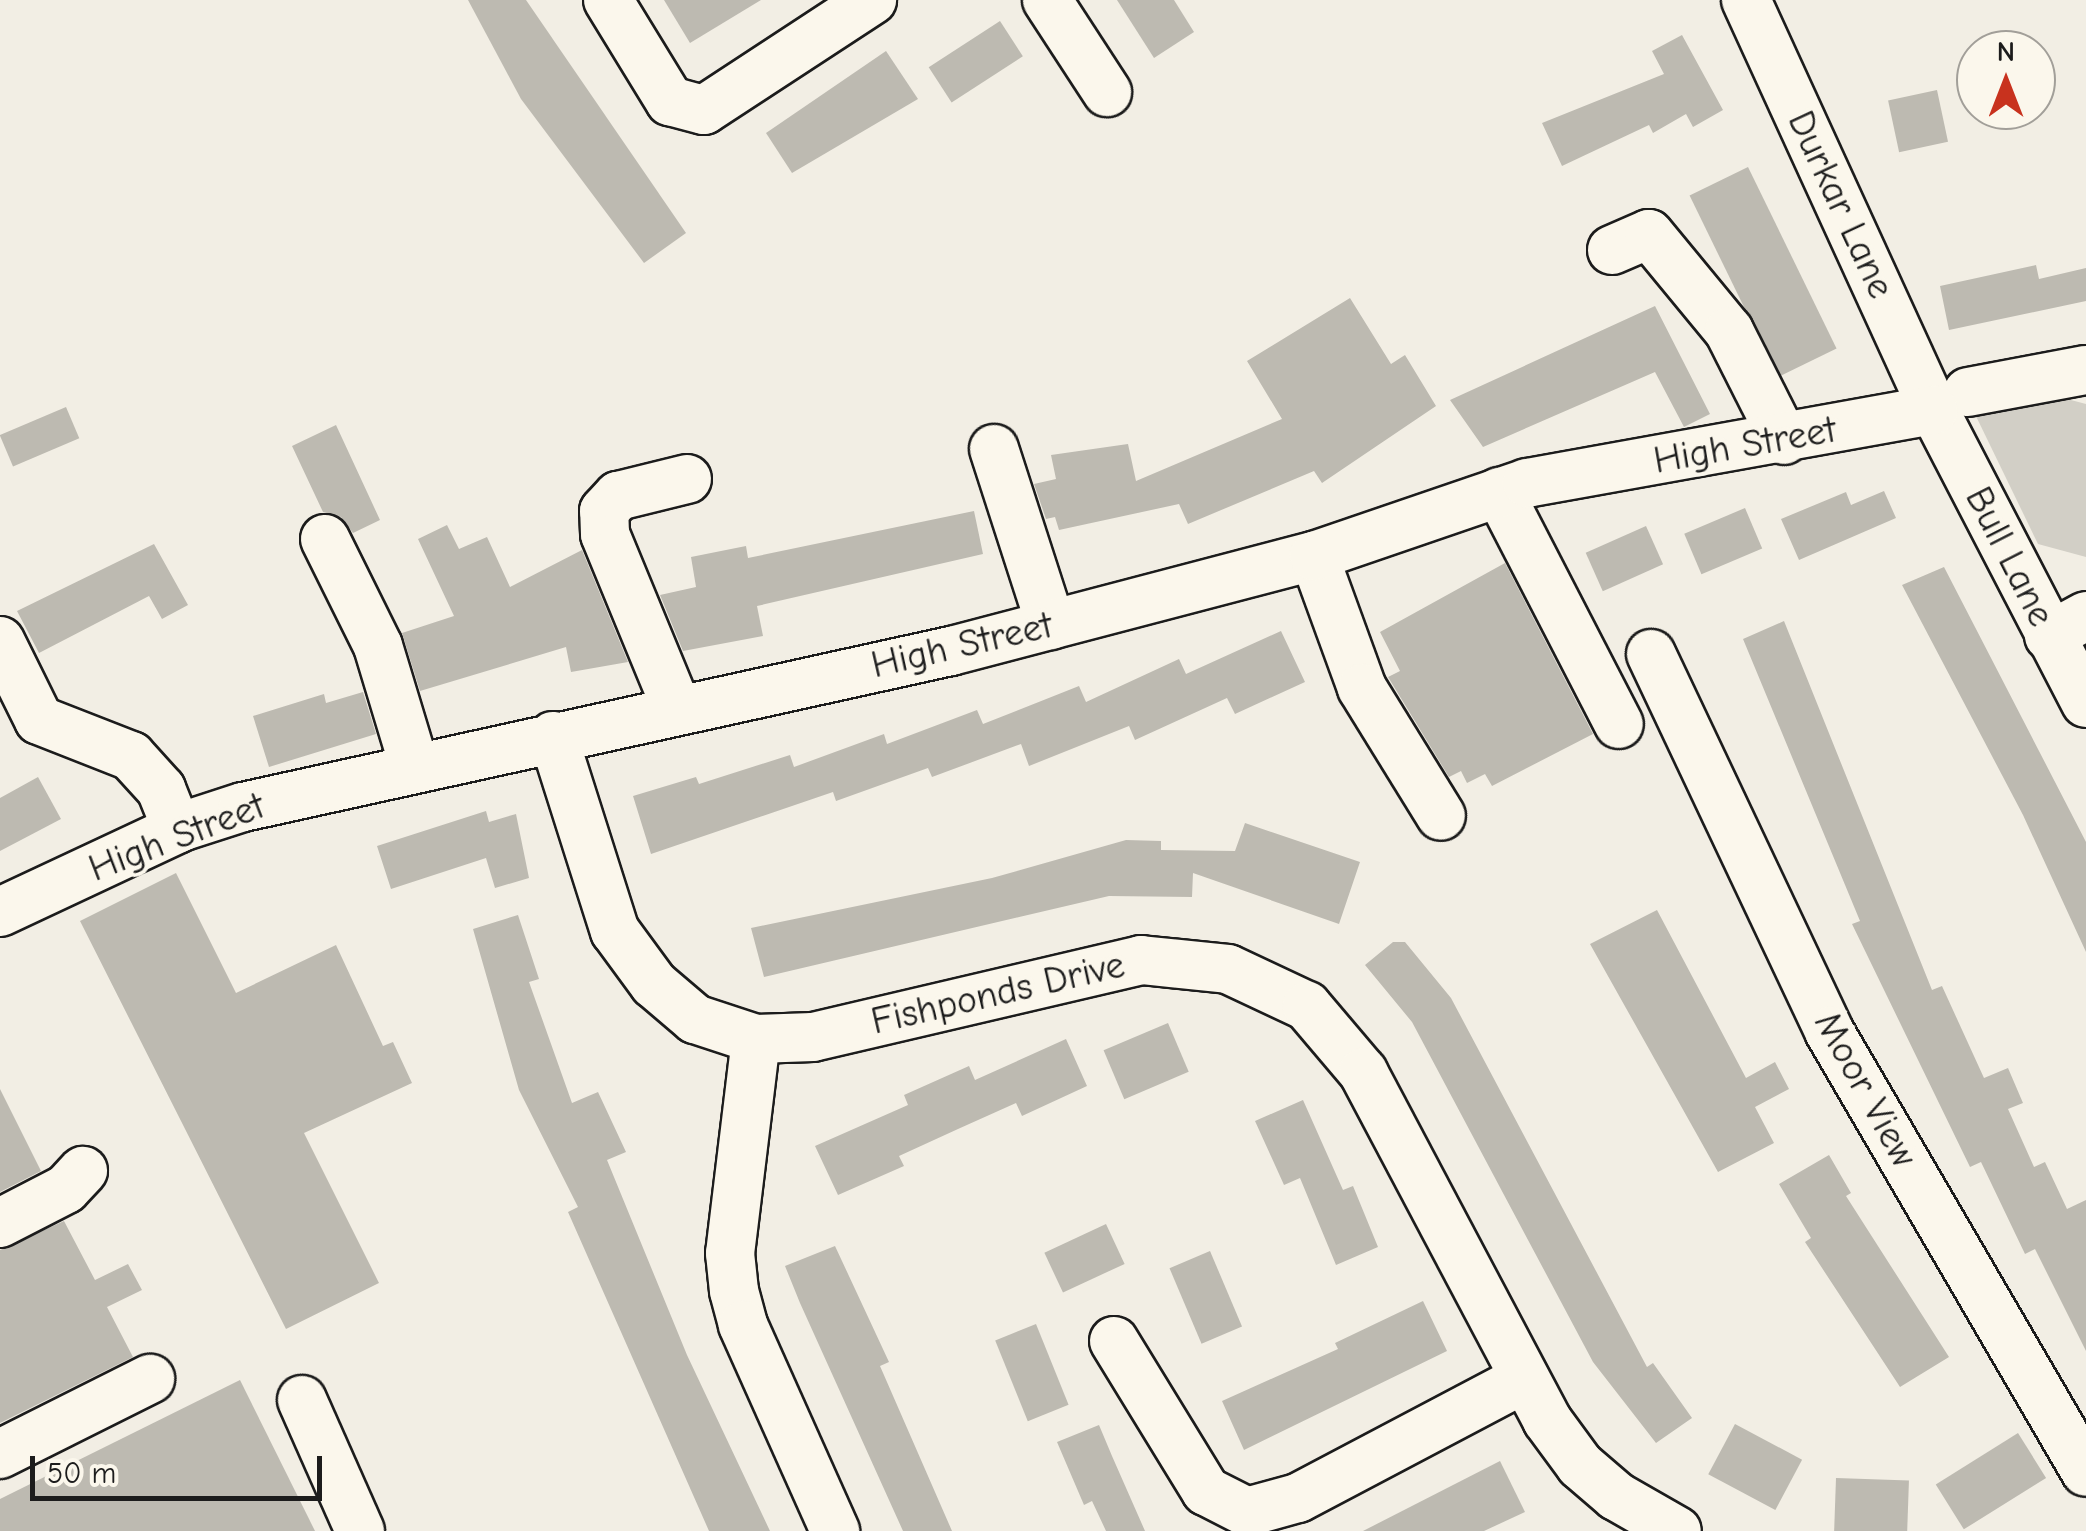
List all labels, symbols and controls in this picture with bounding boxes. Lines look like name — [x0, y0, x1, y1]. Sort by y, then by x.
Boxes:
north arrow — [1956, 30, 2056, 130]
text: N — [1997, 36, 2015, 68]
street label: Durkar Lane — [1777, 104, 1903, 306]
street label: High Street — [1650, 408, 1840, 484]
street label: Bull Lane — [1955, 480, 2063, 634]
street label: High Street — [867, 603, 1057, 689]
street label: High Street — [83, 784, 271, 892]
street label: Fishponds Drive — [867, 943, 1129, 1045]
street label: Moor View — [1804, 1004, 1926, 1176]
scale bar — [35, 1436, 328, 1498]
text: 50 m — [47, 1456, 116, 1491]

